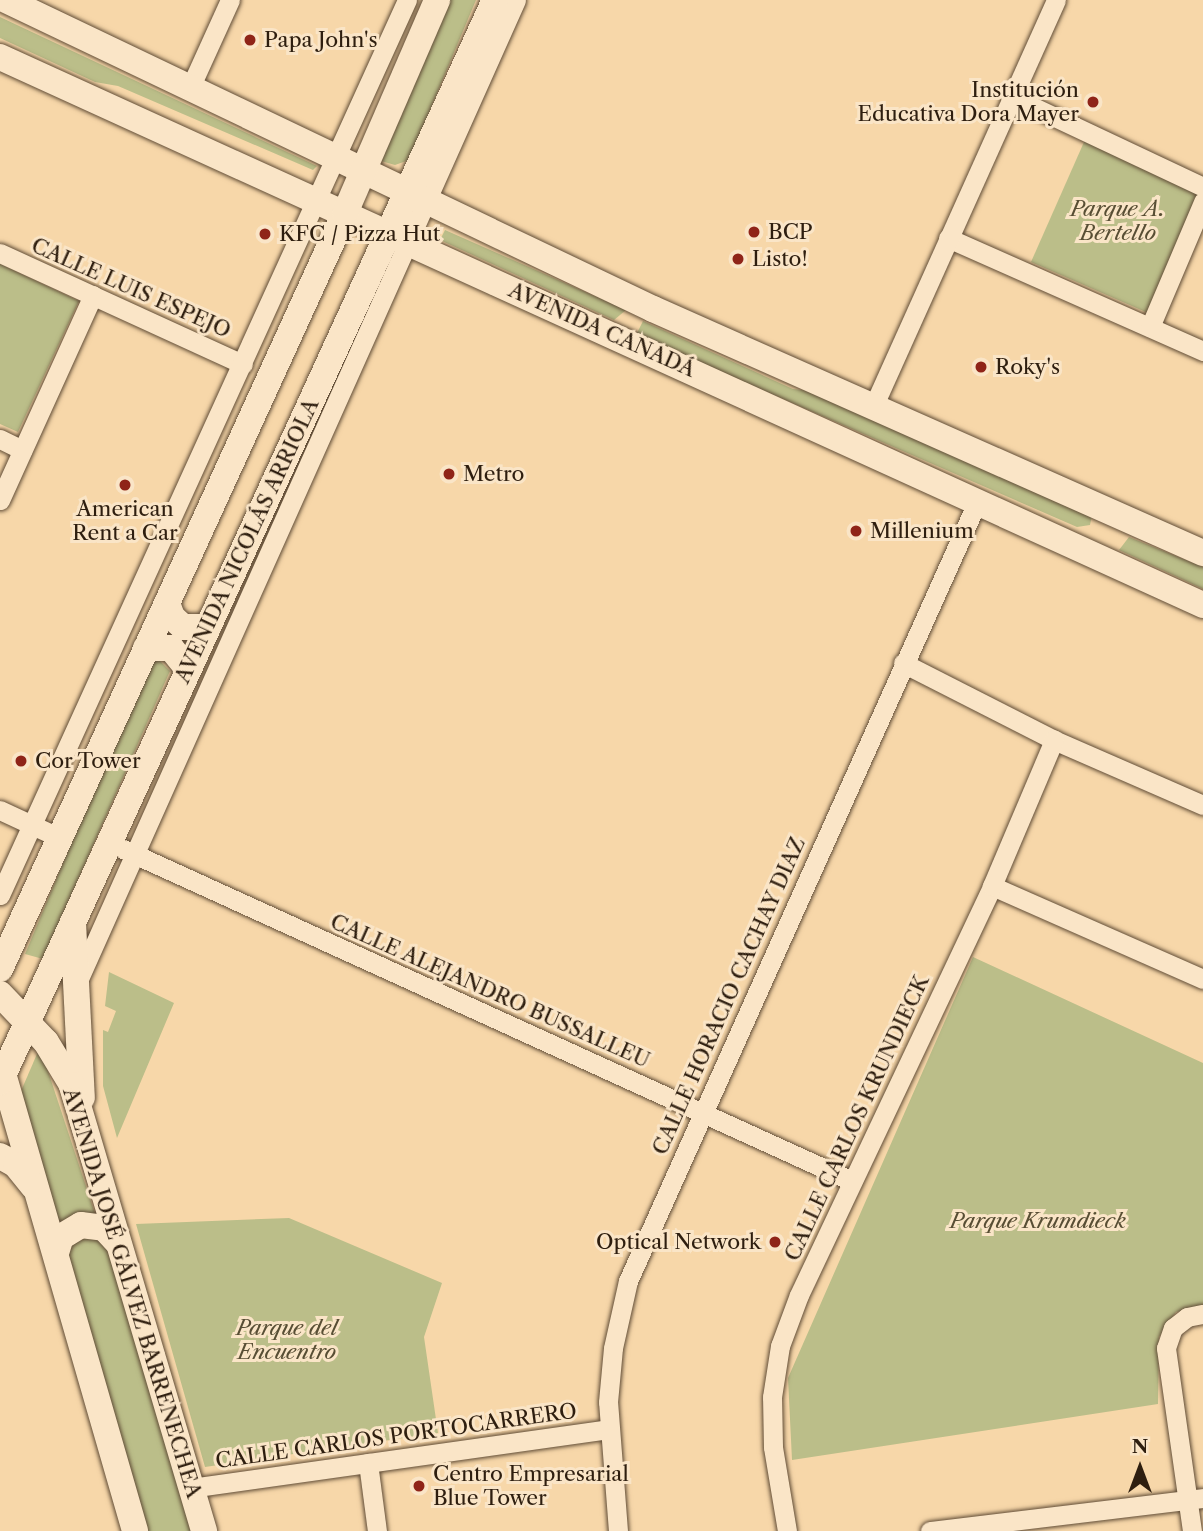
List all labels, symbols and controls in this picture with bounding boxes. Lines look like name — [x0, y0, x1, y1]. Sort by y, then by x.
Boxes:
place label: Papa John's — [264, 27, 378, 53]
marker: Papa John's — [242, 32, 258, 48]
place label: Institución Educativa Dora Mayer — [857, 77, 1079, 127]
marker: Institución Educativa Dora Mayer — [1085, 94, 1101, 110]
park label: Parque A. Bertello — [1070, 196, 1166, 246]
place label: BCP — [768, 219, 813, 245]
place label: KFC / Pizza Hut — [279, 221, 441, 247]
marker: BCP — [746, 224, 762, 240]
marker: KFC / Pizza Hut — [257, 226, 273, 242]
street label: CALLE LUIS ESPEJO — [27, 233, 235, 343]
place label: Listo! — [752, 246, 808, 272]
marker: Listo! — [730, 251, 746, 267]
street label: AVENIDA CANADÁ — [504, 277, 700, 383]
place label: Roky's — [995, 354, 1060, 380]
marker: Roky's — [973, 359, 989, 375]
street label: AVENIDA NICOLÁS ARRIOLA — [170, 394, 324, 688]
place label: Metro — [463, 461, 524, 487]
marker: Metro — [441, 466, 457, 482]
marker: American Rent a Car — [117, 477, 133, 493]
place label: American Rent a Car — [72, 496, 178, 546]
place label: Millenium — [870, 518, 974, 544]
marker: Millenium — [848, 523, 864, 539]
place label: Cor Tower — [35, 748, 142, 774]
marker: Cor Tower — [13, 753, 29, 769]
street label: CALLE HORACIO CACHAY DIAZ — [647, 833, 811, 1159]
street label: CALLE ALEJANDRO BUSSALLEU — [326, 909, 654, 1073]
street label: CALLE CARLOS KRUNDIECK — [780, 971, 934, 1265]
street label: AVENIDA JOSÉ GÁLVEZ BARRENECHEA — [57, 1084, 207, 1502]
park label: Parque Krumdieck — [950, 1208, 1126, 1234]
place label: Optical Network — [596, 1229, 761, 1255]
marker: Optical Network — [767, 1234, 783, 1250]
park label: Parque del Encuentro — [236, 1315, 338, 1365]
street label: CALLE CARLOS PORTOCARRERO — [214, 1398, 578, 1474]
north arrow — [1105, 1433, 1175, 1503]
text: N — [1132, 1435, 1148, 1458]
place label: Centro Empresarial Blue Tower — [433, 1461, 629, 1511]
marker: Centro Empresarial Blue Tower — [411, 1478, 427, 1494]

